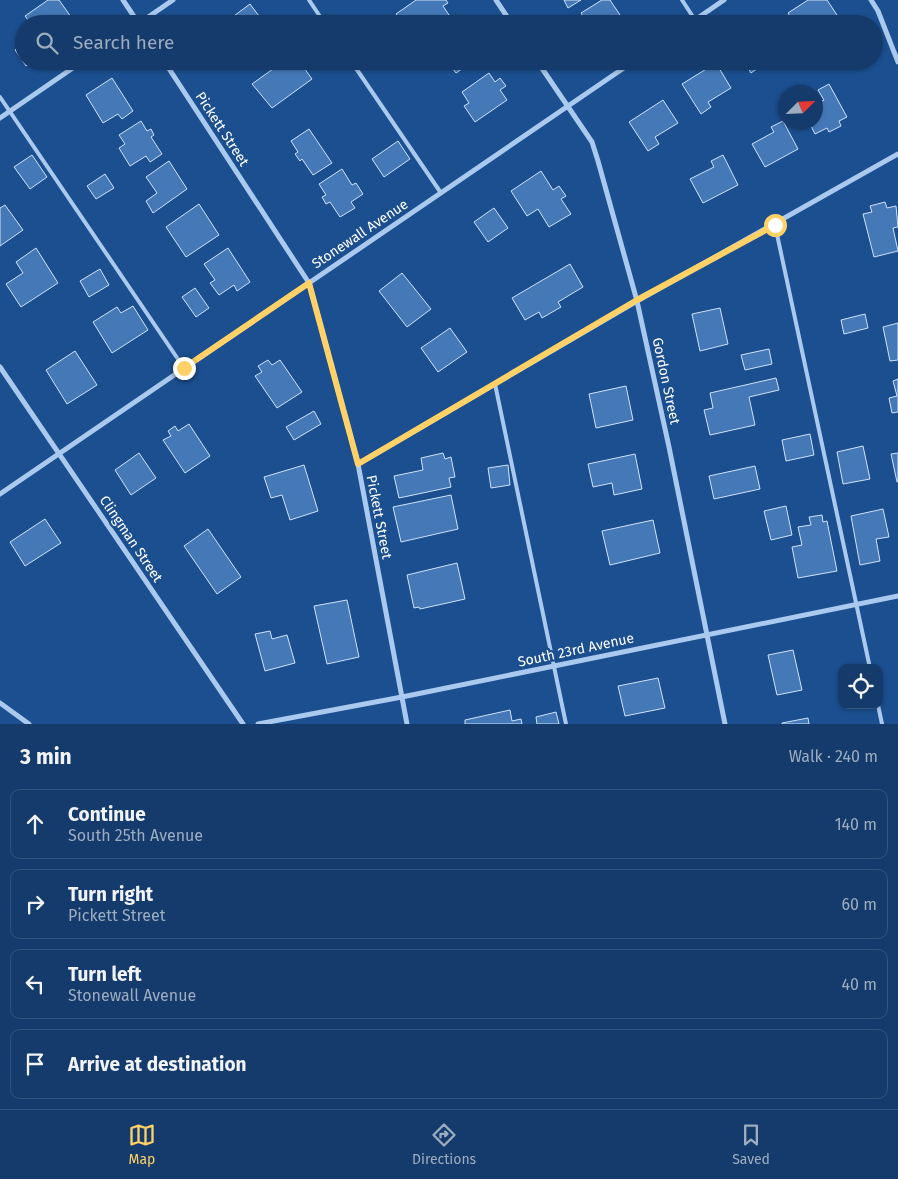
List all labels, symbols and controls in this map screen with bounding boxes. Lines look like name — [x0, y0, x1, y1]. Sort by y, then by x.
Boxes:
search box — [15, 15, 883, 70]
icon: search — [33, 29, 61, 57]
text: Search here — [73, 31, 174, 54]
north arrow — [778, 85, 823, 130]
street label: Pickett Street — [192, 89, 253, 170]
street label: Stonewall Avenue — [309, 196, 411, 272]
route start — [764, 214, 787, 237]
street label: Gordon Street — [648, 336, 684, 427]
route end — [173, 357, 196, 380]
street label: Pickett Street — [363, 474, 396, 561]
street label: Clingman Street — [96, 492, 167, 586]
street label: South 23rd Avenue — [516, 629, 636, 671]
map controls — [838, 664, 883, 709]
button: locate — [838, 664, 883, 709]
text: 3 min — [20, 744, 72, 770]
text: Walk · 240 m — [789, 747, 878, 766]
text: Continue — [68, 803, 146, 826]
icon: ahead — [21, 810, 49, 838]
text: 140 m — [835, 815, 877, 834]
text: South 25th Avenue — [68, 826, 203, 845]
text: Turn right — [68, 883, 153, 906]
icon: right — [21, 890, 49, 918]
text: 60 m — [842, 895, 877, 914]
text: Pickett Street — [68, 906, 165, 925]
text: Turn left — [68, 963, 142, 986]
icon: left — [21, 970, 49, 998]
text: 40 m — [842, 975, 877, 994]
text: Stonewall Avenue — [68, 986, 196, 1005]
icon: arrive — [21, 1050, 49, 1078]
text: Arrive at destination — [68, 1053, 247, 1076]
tab: Map — [128, 1121, 156, 1168]
tab: Directions — [412, 1121, 476, 1168]
tab: Saved — [732, 1121, 770, 1168]

